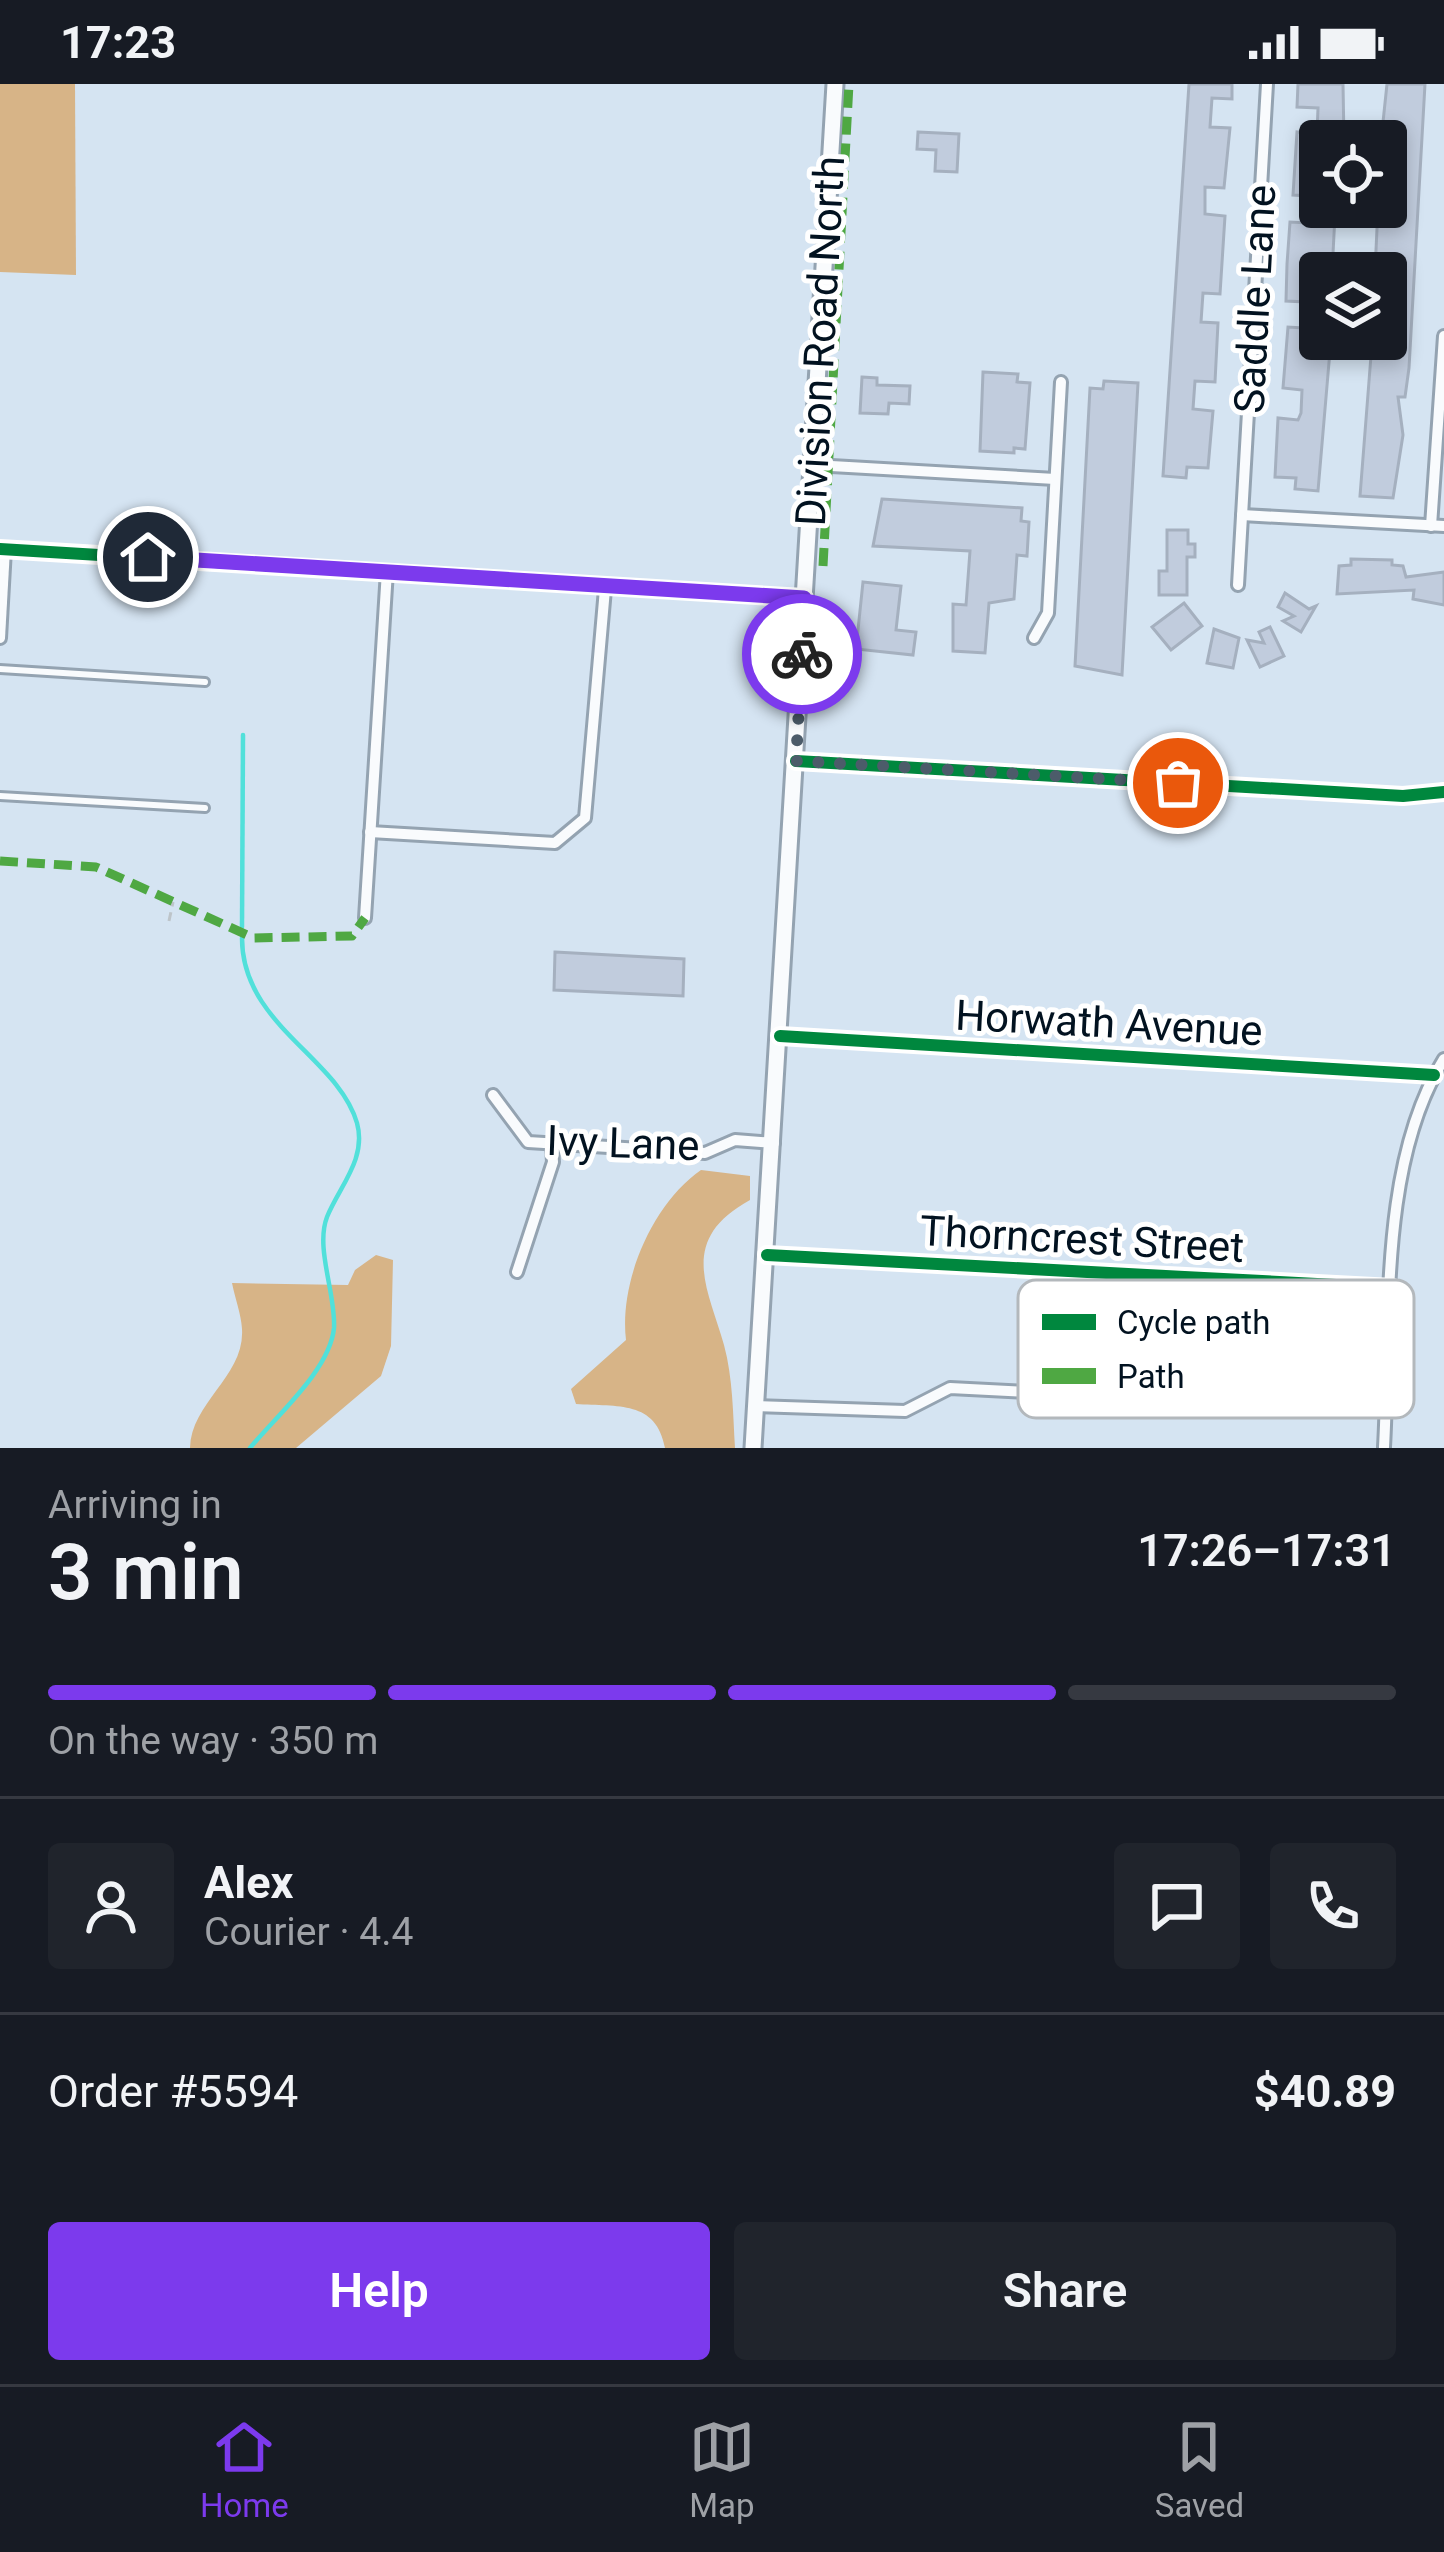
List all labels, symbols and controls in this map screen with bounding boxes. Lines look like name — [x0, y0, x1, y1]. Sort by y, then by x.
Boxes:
text: 17:23 — [60, 16, 176, 69]
map controls — [1299, 120, 1407, 360]
button: locate — [1299, 120, 1407, 228]
street label: Division Road North — [786, 155, 854, 527]
street label: Saddle Lane — [1225, 183, 1285, 415]
button: layers — [1299, 252, 1407, 360]
pin — [97, 506, 199, 608]
icon: home — [115, 524, 181, 590]
courier — [742, 594, 862, 714]
icon: bike — [769, 621, 835, 687]
pin — [1127, 732, 1229, 834]
icon: bag — [1145, 750, 1211, 816]
street label: Horwath Avenue — [954, 990, 1264, 1056]
street label: Ivy Lane — [546, 1116, 700, 1170]
street label: Thorncrest Street — [919, 1206, 1245, 1272]
legend — [1018, 1280, 1414, 1418]
text: Cycle path — [1117, 1303, 1270, 1342]
text: Path — [1117, 1357, 1185, 1396]
text: Arriving in — [48, 1482, 222, 1528]
text: 17:26–17:31 — [1137, 1524, 1396, 1577]
text: 3 min — [48, 1527, 244, 1618]
text: On the way · 350 m — [48, 1718, 379, 1764]
button: person — [48, 1843, 174, 1969]
button: chat — [1114, 1843, 1240, 1969]
button: phone — [1270, 1843, 1396, 1969]
text: Alex — [204, 1856, 293, 1909]
text: Courier · 4.4 — [204, 1909, 413, 1955]
text: Order #5594 — [48, 2065, 298, 2118]
text: $40.89 — [1254, 2065, 1396, 2118]
button: Help — [48, 2222, 710, 2360]
button: Share — [734, 2222, 1396, 2360]
tab: Home — [200, 2414, 289, 2525]
tab: Map — [689, 2414, 755, 2525]
tab: Saved — [1155, 2414, 1244, 2525]

